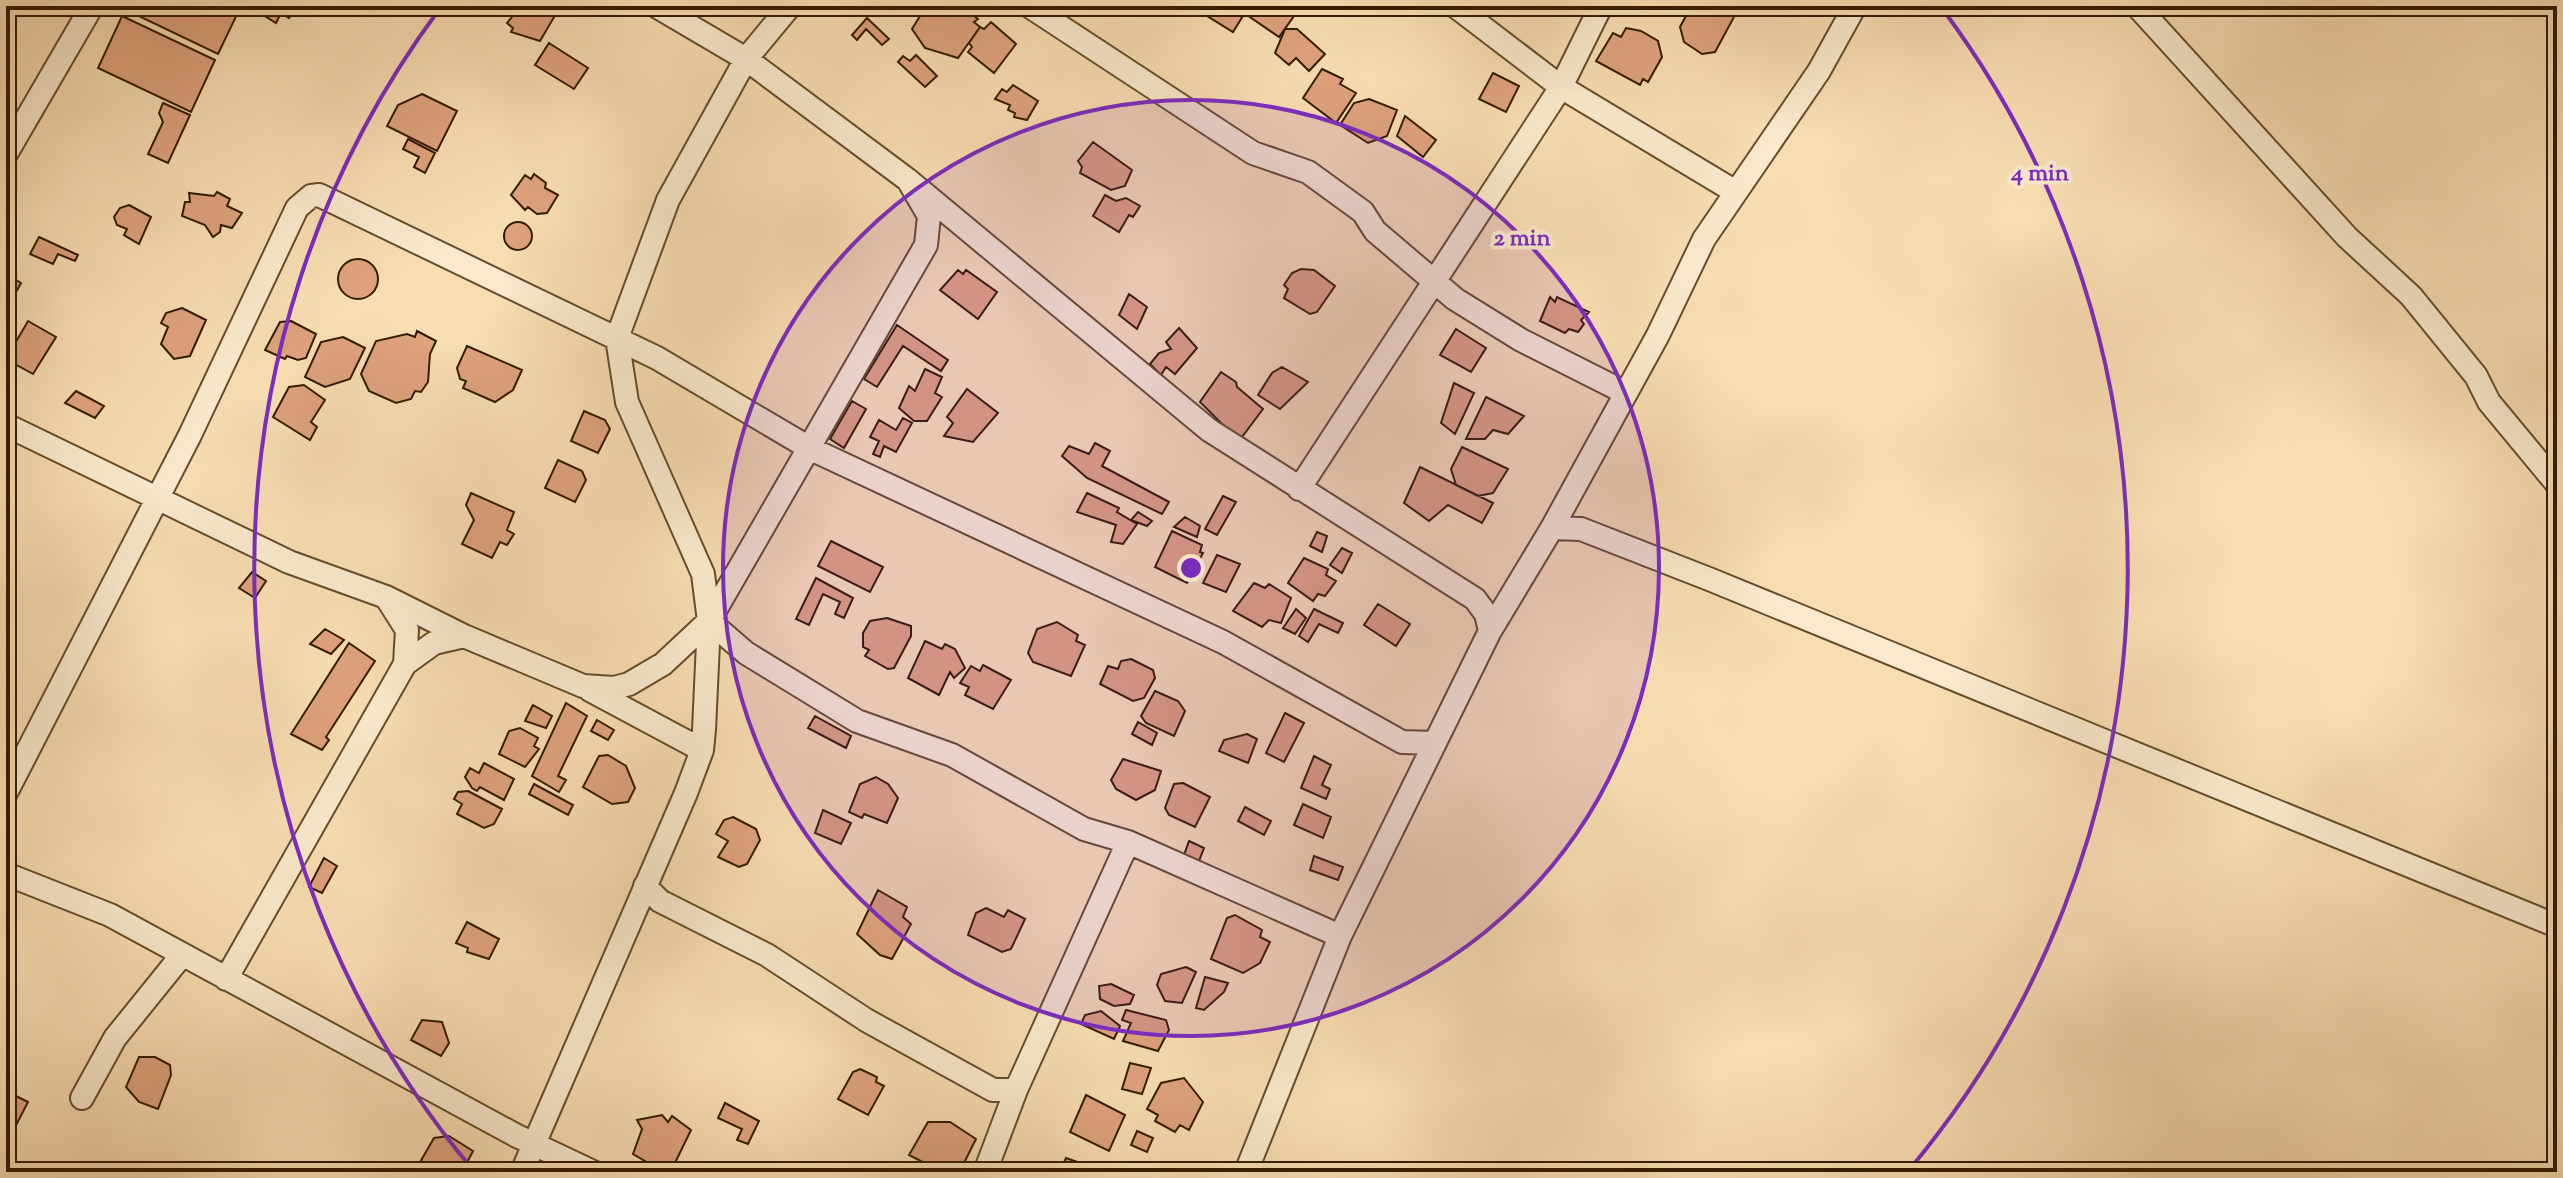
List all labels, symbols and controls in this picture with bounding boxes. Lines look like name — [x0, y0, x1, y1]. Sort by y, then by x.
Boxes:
text: 4 min — [2010, 157, 2070, 191]
text: 2 min — [1493, 222, 1551, 256]
centre of rings — [1177, 554, 1205, 582]

